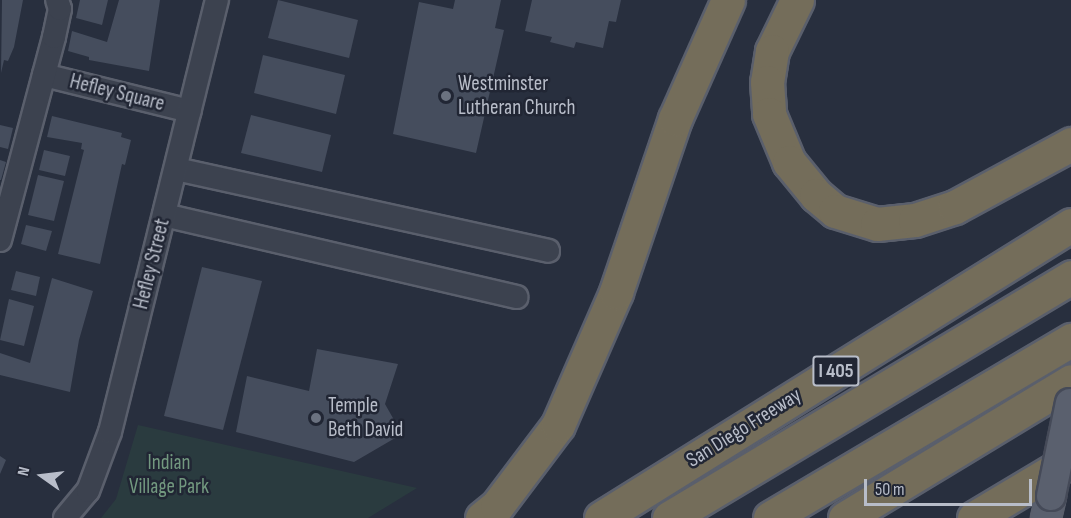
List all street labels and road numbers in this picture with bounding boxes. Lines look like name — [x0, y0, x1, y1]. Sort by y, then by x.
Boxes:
street label: Hefley Square — [67, 69, 167, 117]
street label: Hefley Street — [129, 216, 175, 312]
road number: I 405 — [812, 354, 860, 388]
street label: San Diego Freeway — [682, 383, 806, 473]

